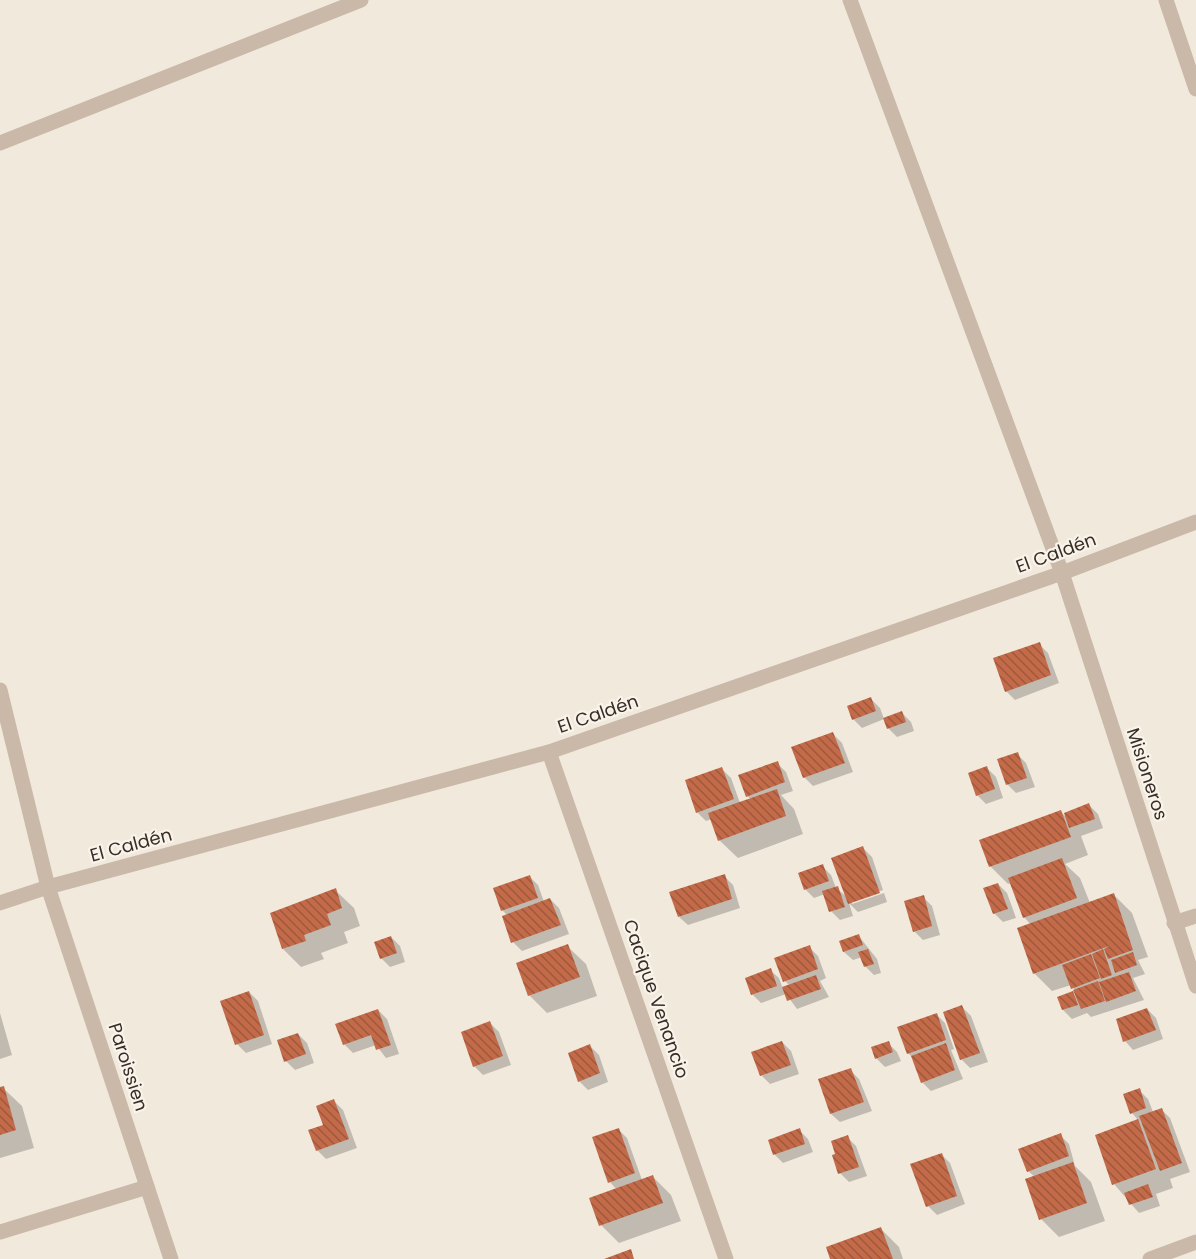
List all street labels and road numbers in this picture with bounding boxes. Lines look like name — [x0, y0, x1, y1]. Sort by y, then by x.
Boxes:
street label: El Caldén — [1012, 526, 1099, 579]
street label: El Caldén — [554, 688, 642, 739]
street label: Misioneros — [1121, 725, 1174, 823]
street label: El Caldén — [87, 822, 175, 867]
street label: Cacique Venancio — [618, 916, 695, 1082]
street label: Paroissien — [103, 1020, 154, 1114]

